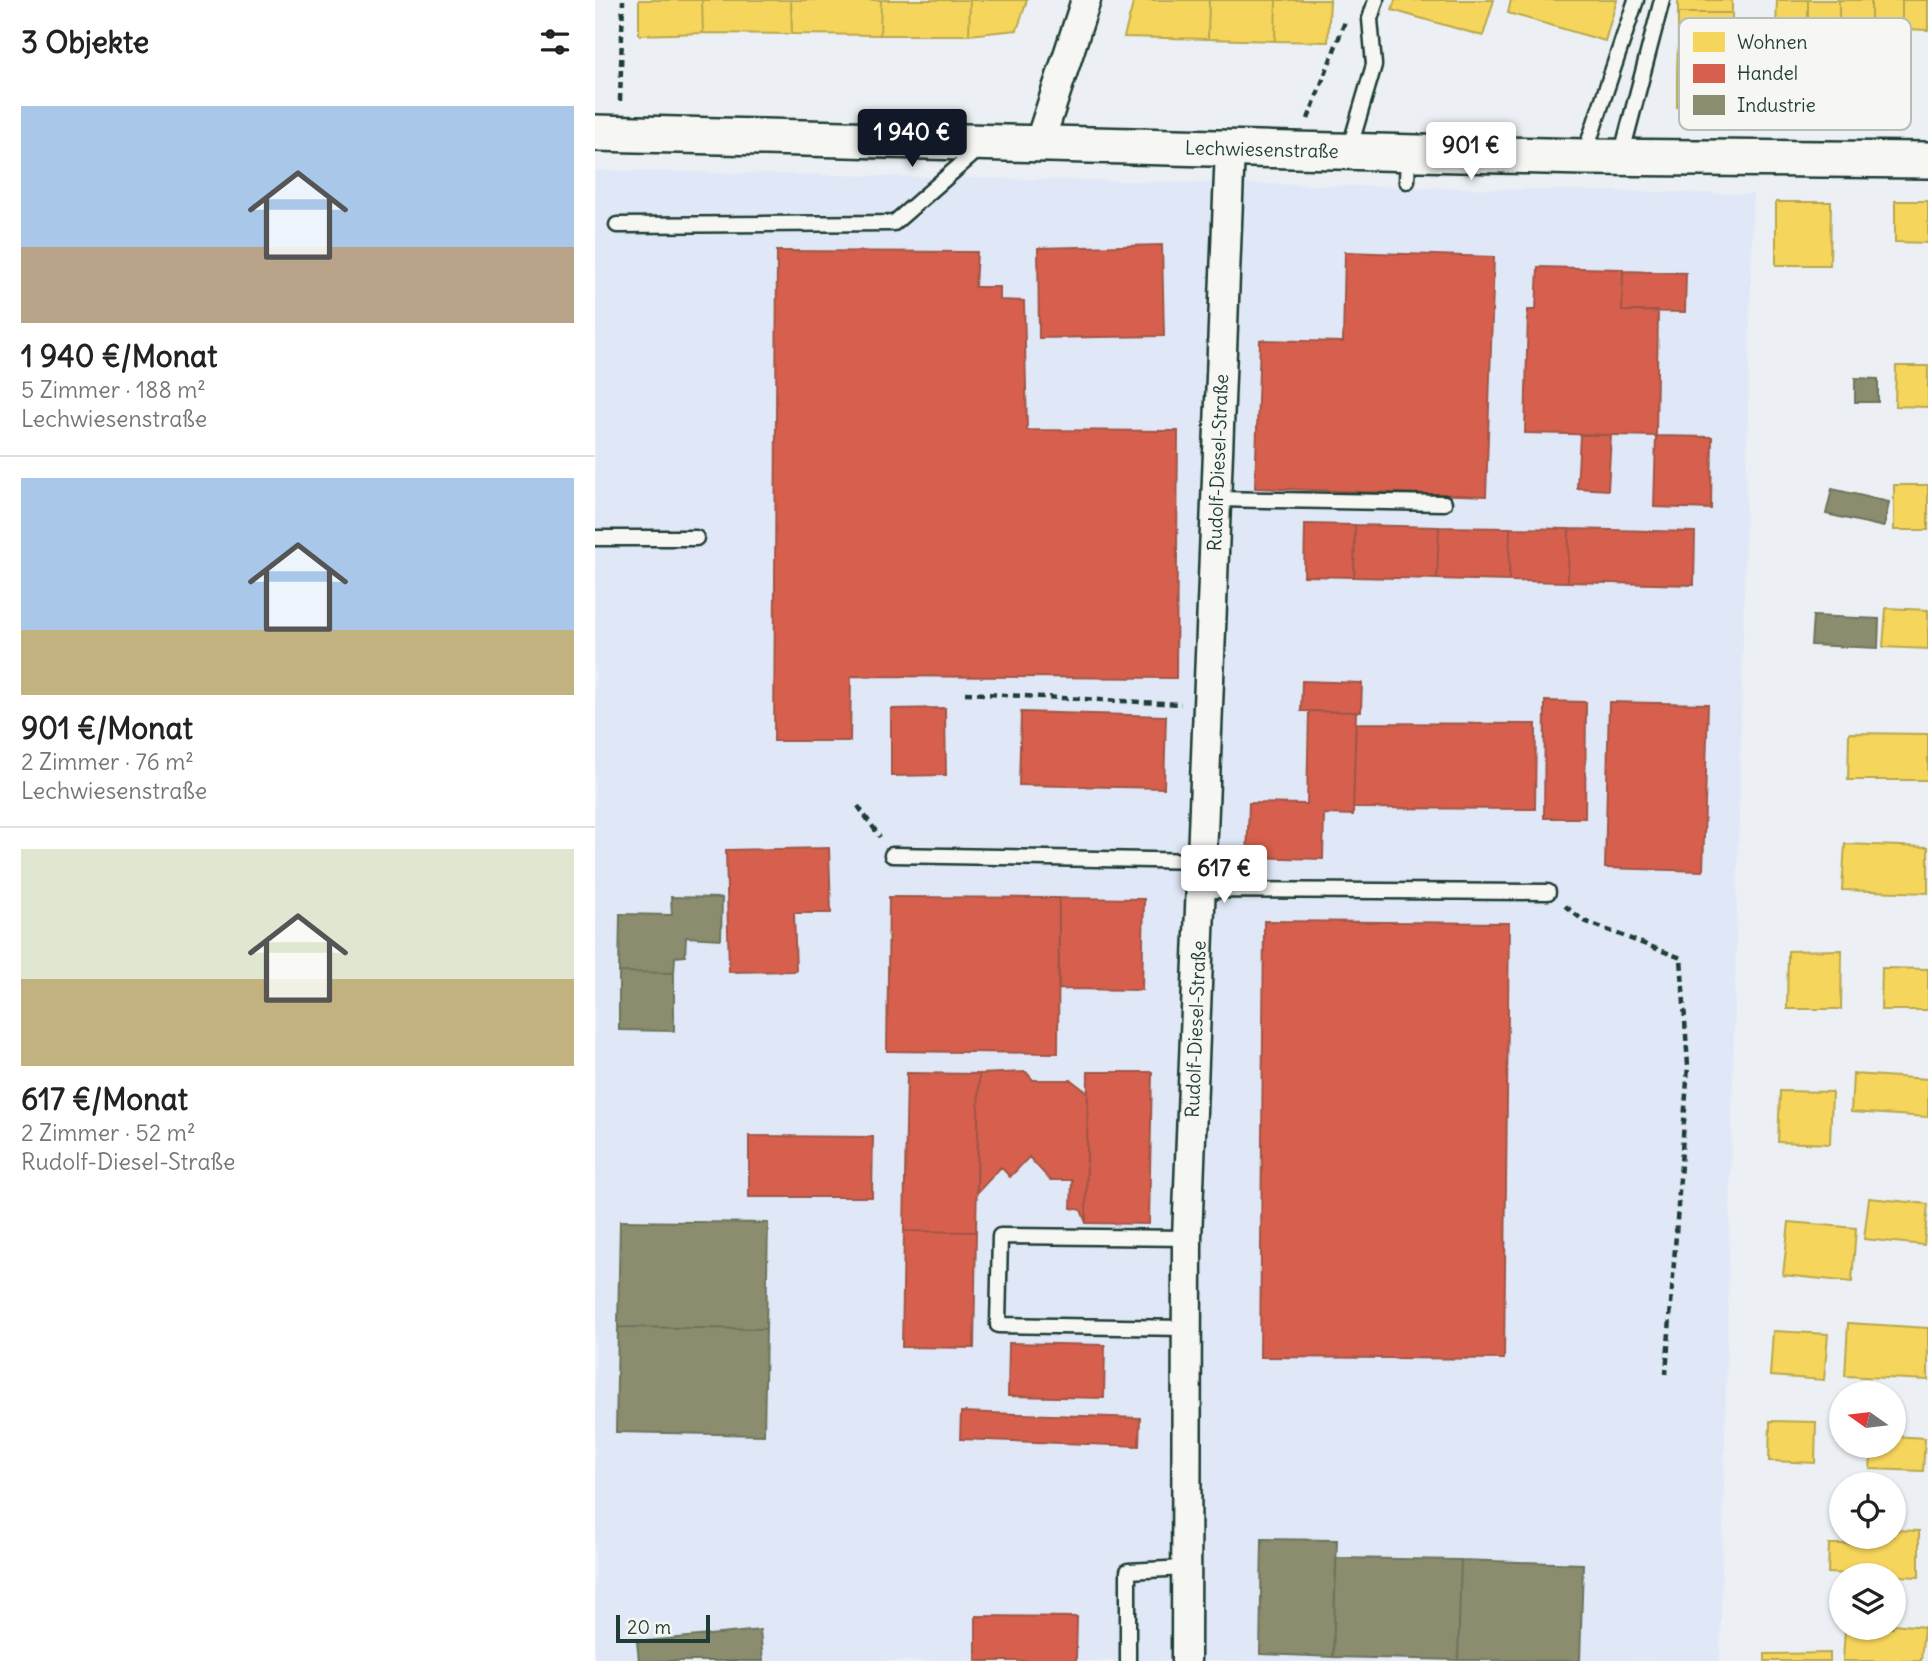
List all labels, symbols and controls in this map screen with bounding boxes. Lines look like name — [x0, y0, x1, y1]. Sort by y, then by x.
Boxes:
legend — [1679, 18, 1911, 130]
text: 3 Objekte — [21, 23, 149, 61]
icon: filters — [536, 23, 574, 61]
text: Wohnen — [1737, 30, 1808, 54]
text: Handel — [1737, 61, 1798, 85]
text: Industrie — [1737, 93, 1816, 117]
pin: 1 940 € — [847, 110, 977, 169]
text: 1 940 € — [874, 117, 950, 146]
pin: 901 € — [1422, 122, 1520, 182]
text: 901 € — [1442, 130, 1500, 159]
street label: Lechwiesenstraße — [1185, 135, 1339, 163]
icon: home — [235, 152, 361, 278]
text: 1 940 €/Monat — [21, 337, 217, 375]
street label: Rudolf-Diesel-Straße — [1202, 374, 1233, 552]
text: 5 Zimmer · 188 m² — [21, 375, 206, 404]
text: Lechwiesenstraße — [21, 404, 207, 433]
icon: home — [235, 524, 361, 650]
text: 901 €/Monat — [21, 709, 193, 747]
text: 2 Zimmer · 76 m² — [21, 747, 194, 776]
text: Lechwiesenstraße — [21, 776, 207, 805]
pin: 617 € — [1175, 846, 1273, 905]
text: 617 € — [1197, 853, 1251, 882]
icon: home — [235, 895, 361, 1021]
street label: Rudolf-Diesel-Straße — [1180, 940, 1211, 1118]
text: 617 €/Monat — [21, 1080, 188, 1118]
text: 2 Zimmer · 52 m² — [21, 1118, 196, 1147]
text: Rudolf-Diesel-Straße — [21, 1147, 235, 1176]
north arrow — [1829, 1381, 1906, 1458]
map controls — [1829, 1381, 1906, 1640]
button: locate — [1829, 1472, 1906, 1549]
button: layers — [1829, 1563, 1906, 1640]
scale bar — [616, 1612, 711, 1644]
text: 20 m — [627, 1615, 671, 1639]

